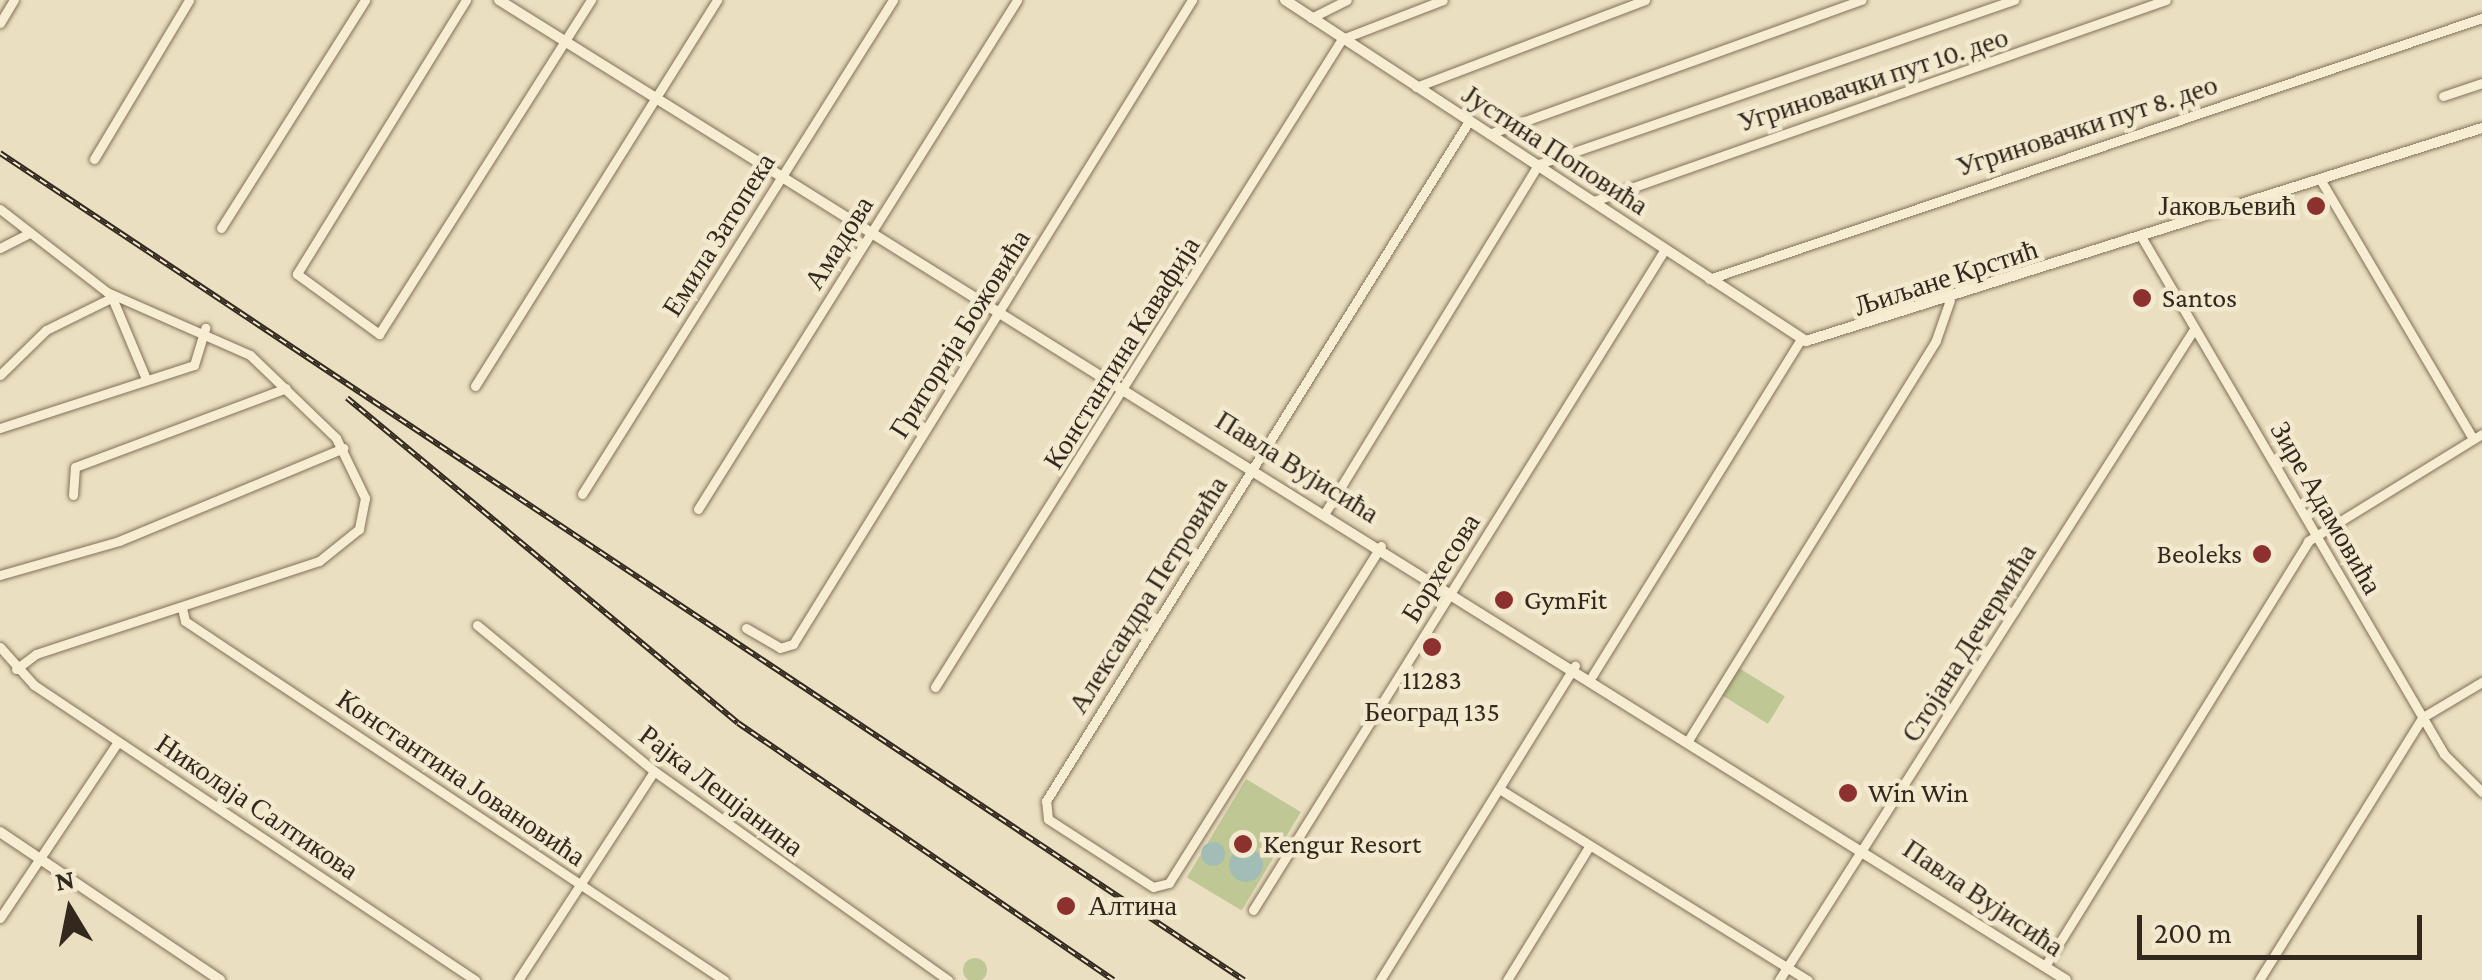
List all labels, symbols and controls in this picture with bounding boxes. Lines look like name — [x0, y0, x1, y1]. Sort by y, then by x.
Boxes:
street label: Угриновачки пут 10. део — [1734, 20, 2012, 140]
street label: Угриновачки пут 8. део — [1952, 68, 2222, 184]
street label: Јустина Поповића — [1456, 77, 1654, 223]
street label: Емила Затопека — [655, 147, 783, 323]
place label: Јаковљевић — [2158, 189, 2296, 223]
street label: Амадова — [797, 190, 881, 296]
marker: Јаковљевић — [2305, 195, 2327, 217]
street label: Григорија Божовића — [882, 224, 1038, 444]
street label: Константина Кавафија — [1037, 230, 1207, 476]
street label: Љиљане Крстић — [1850, 232, 2042, 324]
place label: Santos — [2162, 281, 2237, 315]
marker: Santos — [2131, 287, 2153, 309]
street label: Павла Вујисића — [1209, 403, 1385, 531]
street label: Зире Адамовића — [2263, 416, 2389, 600]
street label: Александра Петровића — [1061, 470, 1235, 720]
street label: Борхесова — [1394, 507, 1488, 629]
place label: Beoleks — [2157, 537, 2242, 571]
street label: Стојана Дечермића — [1894, 538, 2044, 748]
marker: Beoleks — [2251, 543, 2273, 565]
place label: GymFit — [1524, 583, 1607, 617]
marker: GymFit — [1493, 589, 1515, 611]
marker: 11283 Београд 135 — [1421, 636, 1443, 658]
place label: 11283 Београд 135 — [1364, 663, 1500, 729]
street label: Константина Јовановића — [330, 682, 592, 874]
street label: Рајка Лешјанина — [632, 718, 810, 864]
street label: Николаја Салтикова — [149, 727, 365, 887]
place label: Win Win — [1868, 776, 1969, 810]
marker: Win Win — [1837, 782, 1859, 804]
place label: Kengur Resort — [1263, 827, 1421, 861]
street label: Павла Вујисића — [1896, 832, 2070, 964]
marker: Kengur Resort — [1232, 833, 1254, 855]
north arrow — [20, 860, 120, 960]
text: N — [53, 863, 77, 897]
place label: Алтина — [1088, 889, 1177, 923]
marker: Алтина — [1053, 893, 1079, 919]
scale bar — [2142, 895, 2427, 957]
text: 200 m — [2154, 916, 2232, 949]

